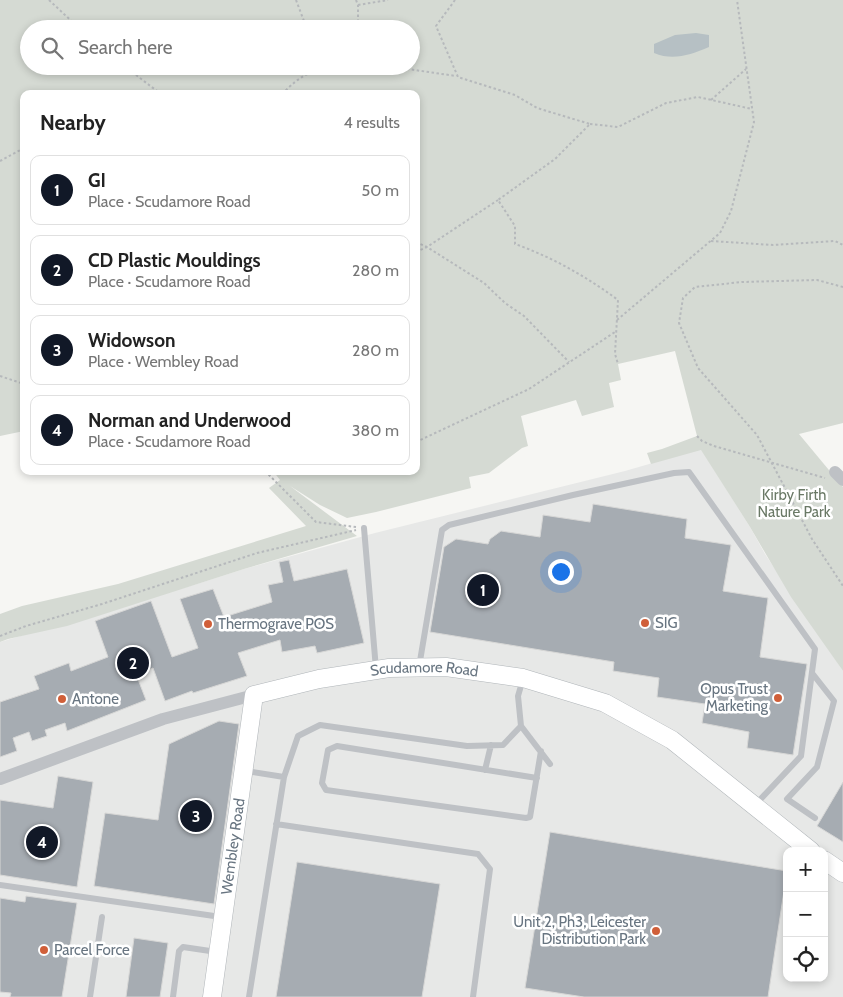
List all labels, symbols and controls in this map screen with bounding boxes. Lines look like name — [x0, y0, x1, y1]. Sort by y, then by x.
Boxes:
search box — [20, 20, 420, 75]
icon: search — [38, 34, 66, 62]
text: Search here — [78, 36, 172, 59]
text: Nearby — [40, 110, 106, 135]
text: 4 results — [343, 113, 400, 132]
text: GI — [88, 169, 106, 192]
text: 1 — [54, 181, 60, 200]
text: 50 m — [362, 181, 399, 200]
text: Place · Scudamore Road — [88, 192, 251, 211]
text: CD Plastic Mouldings — [88, 249, 261, 272]
text: 2 — [53, 261, 61, 280]
text: 280 m — [352, 261, 399, 280]
text: Place · Scudamore Road — [88, 272, 251, 291]
text: Widowson — [88, 329, 175, 352]
text: 3 — [53, 341, 61, 360]
text: 280 m — [352, 341, 399, 360]
text: Place · Wembley Road — [88, 352, 239, 371]
text: Norman and Underwood — [88, 409, 291, 432]
text: 4 — [52, 421, 62, 440]
text: 380 m — [352, 421, 399, 440]
text: Place · Scudamore Road — [88, 432, 251, 451]
park label: Kirby Firth Nature Park — [757, 486, 831, 521]
your location — [548, 559, 574, 585]
pin: 1 — [467, 571, 499, 609]
place label: SIG — [655, 614, 678, 632]
place label: Thermograve POS — [218, 615, 334, 633]
marker: SIG — [639, 617, 651, 629]
marker: Thermograve POS — [202, 618, 214, 630]
pin: 2 — [117, 644, 149, 682]
street label: Scudamore Road — [369, 658, 480, 681]
place label: Opus Trust Marketing — [700, 680, 769, 715]
place label: Antone — [72, 690, 119, 708]
marker: Opus Trust Marketing — [772, 692, 784, 704]
marker: Antone — [56, 693, 68, 705]
pin: 3 — [180, 797, 212, 835]
street label: Wembley Road — [217, 797, 249, 896]
pin: 4 — [26, 823, 58, 861]
map controls — [783, 847, 828, 982]
button: + — [783, 847, 828, 892]
button: − — [783, 892, 828, 937]
place label: Unit 2, Ph3, Leicester Distribution Park — [513, 913, 646, 948]
marker: Unit 2, Ph3, Leicester Distribution Park — [650, 925, 662, 937]
button: locate — [783, 937, 828, 982]
place label: Parcel Force — [54, 941, 130, 959]
marker: Parcel Force — [38, 944, 50, 956]

